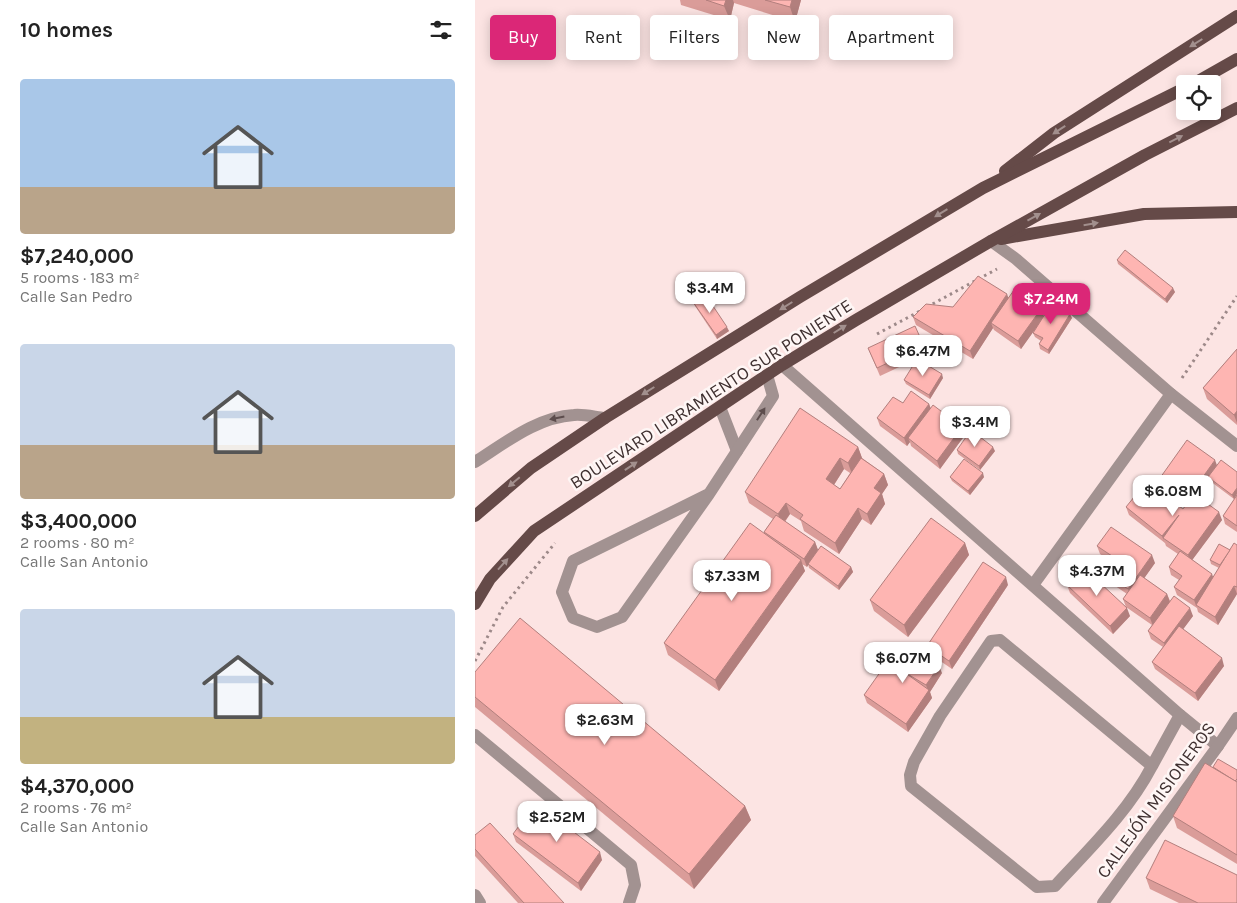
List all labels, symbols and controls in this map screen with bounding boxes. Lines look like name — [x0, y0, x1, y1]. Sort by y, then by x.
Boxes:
chip: Buy — [490, 15, 556, 60]
chip: Rent — [566, 15, 640, 60]
chip: Filters — [650, 15, 738, 60]
chip: New — [748, 15, 819, 60]
chip: Apartment — [829, 15, 953, 60]
icon: filters — [427, 16, 455, 44]
text: 10 homes — [20, 18, 113, 42]
one-way arrow — [1190, 38, 1203, 47]
map controls — [1176, 75, 1221, 120]
button: locate — [1176, 75, 1221, 120]
icon: home — [193, 112, 283, 202]
one-way arrow — [1053, 125, 1066, 135]
one-way arrow — [1169, 135, 1184, 143]
one-way arrow — [934, 209, 947, 218]
one-way arrow — [1026, 213, 1041, 221]
one-way arrow — [1083, 219, 1099, 227]
text: $7,240,000 — [20, 244, 134, 268]
text: 5 rooms · 183 m² — [20, 268, 140, 287]
pin: $3.4M — [675, 272, 745, 314]
text: $3.4M — [686, 278, 734, 297]
pin: $7.24M — [1010, 282, 1092, 325]
text: Calle San Pedro — [20, 287, 133, 306]
text: $7.24M — [1023, 289, 1079, 308]
street label: BOULEVARD LIBRAMIENTO SUR PONIENTE — [566, 294, 856, 494]
one-way arrow — [780, 301, 793, 310]
one-way arrow — [834, 325, 847, 334]
pin: $6.47M — [882, 334, 964, 377]
text: $6.47M — [895, 341, 951, 360]
icon: home — [193, 377, 283, 467]
one-way arrow — [642, 386, 655, 396]
pin: $3.4M — [940, 406, 1010, 448]
one-way arrow — [756, 408, 765, 421]
text: $3.4M — [951, 412, 999, 431]
one-way arrow — [549, 414, 564, 422]
one-way arrow — [624, 461, 638, 471]
pin: $6.08M — [1132, 474, 1214, 517]
one-way arrow — [508, 477, 521, 488]
text: $6.08M — [1144, 481, 1202, 500]
text: $3,400,000 — [20, 509, 137, 533]
text: 2 rooms · 80 m² — [20, 533, 135, 552]
text: Calle San Antonio — [20, 552, 148, 571]
pin: $4.37M — [1056, 554, 1138, 597]
one-way arrow — [497, 559, 509, 571]
pin: $7.33M — [691, 560, 773, 602]
text: $4.37M — [1069, 561, 1125, 580]
text: $7.33M — [704, 566, 760, 585]
icon: home — [193, 642, 283, 732]
pin: $6.07M — [862, 642, 944, 684]
text: $6.07M — [875, 648, 931, 667]
pin: $2.63M — [564, 704, 646, 746]
text: $2.63M — [576, 710, 634, 729]
street label: CALLEJÓN MISIONEROS — [1091, 717, 1220, 882]
text: $4,370,000 — [20, 774, 134, 798]
text: 2 rooms · 76 m² — [20, 798, 132, 817]
pin: $2.52M — [516, 800, 598, 843]
text: $2.52M — [528, 807, 586, 826]
text: Calle San Antonio — [20, 817, 148, 836]

